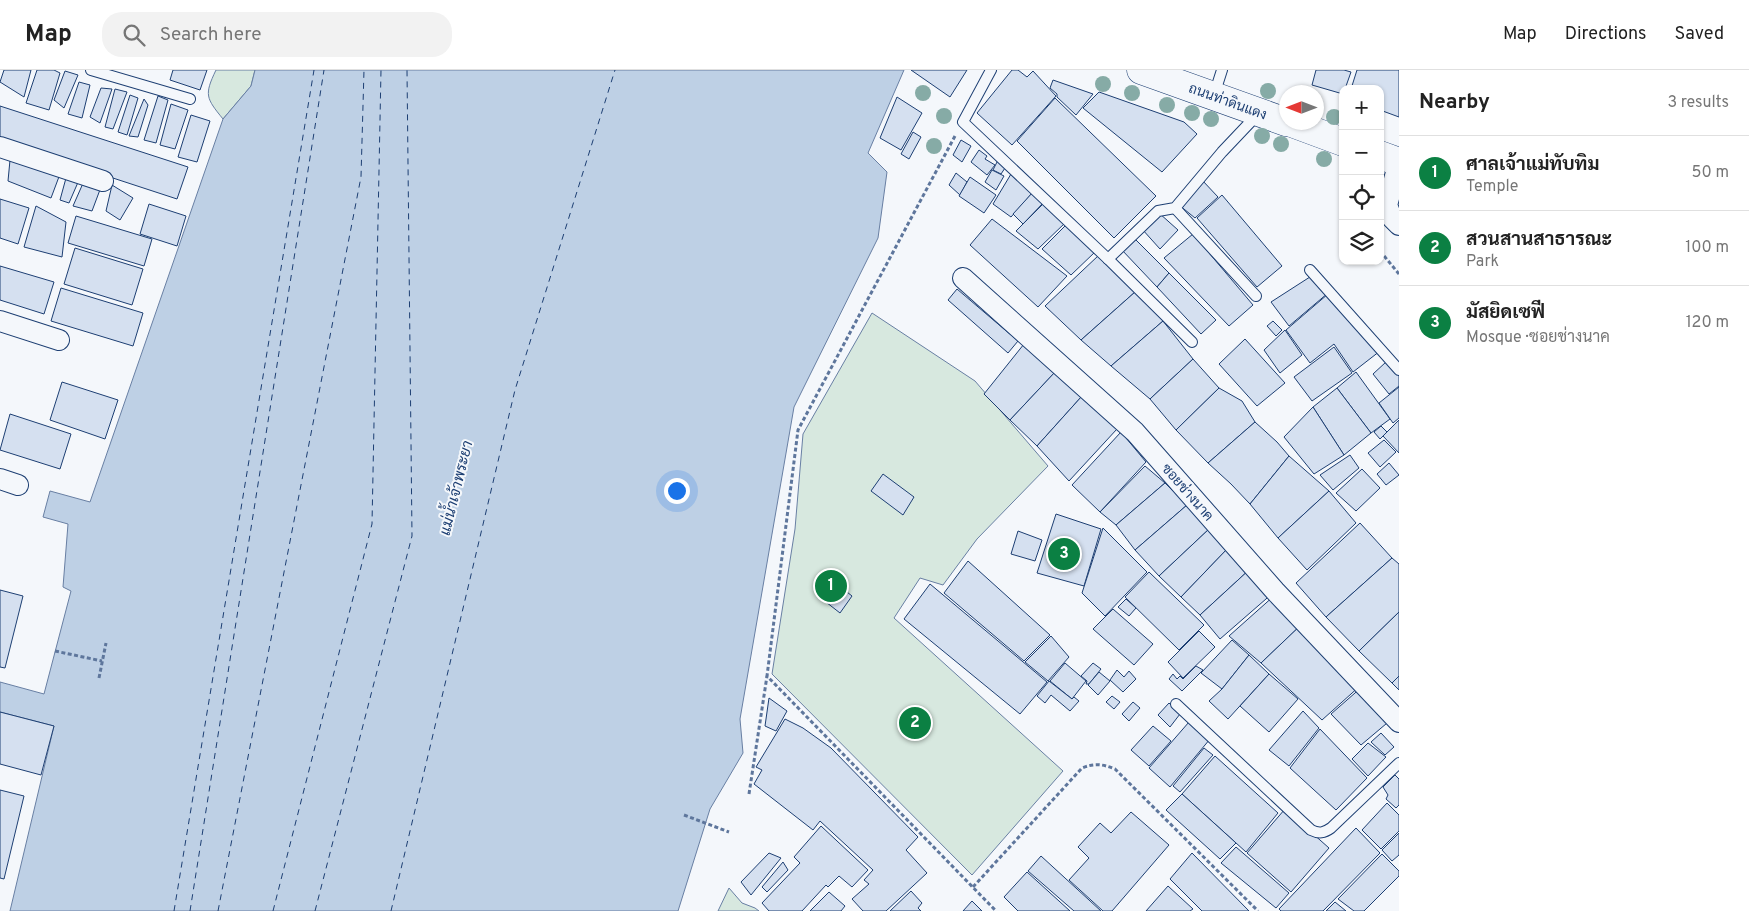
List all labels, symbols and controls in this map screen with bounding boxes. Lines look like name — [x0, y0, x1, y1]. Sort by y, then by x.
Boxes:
search box — [102, 12, 452, 57]
text: Map — [25, 20, 72, 50]
icon: search — [120, 21, 148, 49]
text: Search here — [160, 23, 261, 47]
text: Map — [1503, 23, 1537, 46]
text: Directions — [1565, 23, 1647, 46]
text: Saved — [1675, 23, 1724, 46]
street label: ถนนท่าดินแดง — [1186, 79, 1269, 124]
north arrow — [1279, 85, 1324, 130]
map controls — [1339, 85, 1384, 265]
button: + — [1339, 85, 1384, 130]
text: Nearby — [1419, 89, 1490, 116]
text: 3 results — [1667, 93, 1729, 113]
button: − — [1339, 130, 1384, 175]
text: ศาลเจ้าแม่ทับทิม — [1466, 153, 1599, 177]
text: 1 — [1432, 163, 1438, 183]
text: 50 m — [1692, 163, 1729, 183]
button: locate — [1339, 175, 1384, 220]
text: Temple — [1466, 177, 1518, 197]
button: layers — [1339, 220, 1384, 265]
text: สวนสานสาธารณะ — [1466, 228, 1612, 252]
text: 2 — [1430, 238, 1440, 258]
text: 100 m — [1685, 238, 1729, 258]
text: Park — [1466, 252, 1499, 272]
text: มัสยิดเซฟี — [1466, 301, 1545, 325]
text: 3 — [1430, 313, 1440, 333]
text: 120 m — [1686, 313, 1729, 333]
text: Mosque · ซอยช่างนาค — [1466, 328, 1610, 348]
water label: แม่น้ำเจ้าพระยา — [432, 438, 478, 538]
street label: ซอยช่างนาค — [1157, 461, 1216, 525]
your location — [664, 478, 690, 504]
pin: 3 — [1048, 535, 1080, 573]
pin: 1 — [815, 567, 847, 605]
pin: 2 — [899, 704, 931, 742]

